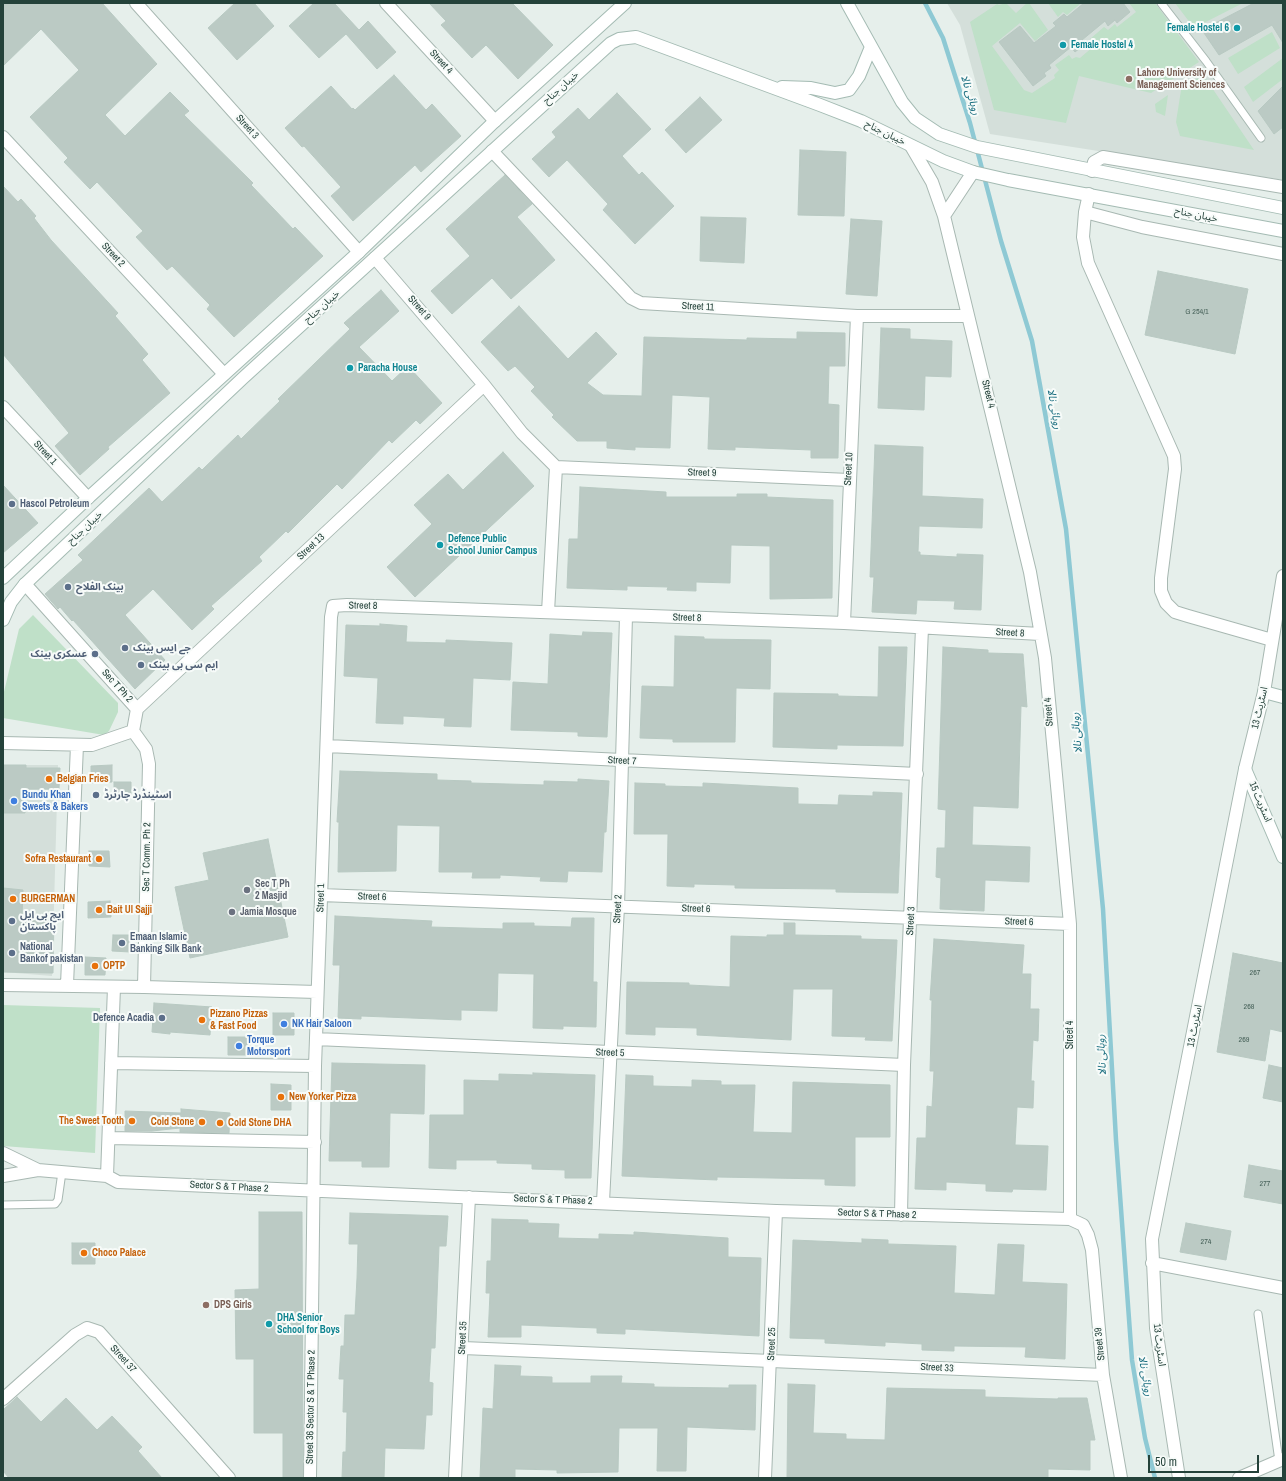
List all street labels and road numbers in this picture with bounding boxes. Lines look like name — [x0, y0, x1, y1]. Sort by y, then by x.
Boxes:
street label: Street 4 — [427, 47, 455, 77]
street label: خیبان جناح — [541, 69, 581, 107]
street label: Street 3 — [233, 112, 261, 142]
street label: خیبان جناح — [863, 118, 907, 148]
street label: خیبان جناح — [1173, 205, 1219, 225]
street label: Street 2 — [99, 240, 127, 270]
street label: خیبان جناح — [302, 288, 342, 326]
street label: Street 9 — [405, 293, 433, 323]
street label: Street 11 — [681, 300, 715, 314]
street label: Street 4 — [979, 379, 997, 409]
street label: Street 1 — [31, 438, 59, 468]
street label: Street 10 — [842, 452, 856, 486]
street label: Street 9 — [687, 467, 717, 479]
street label: خیبان جناح — [65, 509, 105, 547]
street label: Street 13 — [295, 531, 327, 563]
street label: Street 8 — [349, 600, 377, 612]
street label: Street 8 — [672, 612, 702, 624]
street label: Street 8 — [995, 626, 1025, 640]
street label: Sec T Ph 2 — [99, 667, 135, 705]
street label: اسٹریٹ 13 — [1249, 686, 1271, 730]
street label: Street 4 — [1042, 697, 1056, 727]
street label: Street 7 — [607, 754, 637, 768]
street label: اسٹریٹ 15 — [1246, 780, 1274, 824]
street label: Sec T Comm. Ph 2 — [140, 822, 154, 892]
street label: Street 1 — [315, 883, 327, 913]
street label: Street 6 — [357, 891, 387, 903]
street label: Street 2 — [611, 894, 625, 924]
street label: Street 6 — [681, 903, 711, 915]
street label: Street 3 — [904, 906, 918, 936]
street label: Street 6 — [1004, 916, 1034, 928]
street label: اسٹریٹ 13 — [1185, 1004, 1205, 1048]
street label: Street 4 — [1064, 1021, 1076, 1049]
street label: Street 5 — [595, 1047, 625, 1059]
street label: Sector S & T Phase 2 — [189, 1179, 269, 1195]
street label: Sector S & T Phase 2 — [513, 1193, 593, 1207]
street label: Sector S & T Phase 2 — [837, 1207, 917, 1221]
street label: Street 35 — [456, 1321, 470, 1355]
street label: اسٹریٹ 13 — [1150, 1323, 1168, 1367]
street label: Street 25 — [765, 1327, 779, 1361]
street label: Street 39 — [1092, 1327, 1108, 1361]
street label: Street 37 — [107, 1343, 139, 1375]
street label: Street 36 Sector S & T Phase 2 — [304, 1350, 318, 1464]
street label: Street 33 — [920, 1361, 954, 1375]

